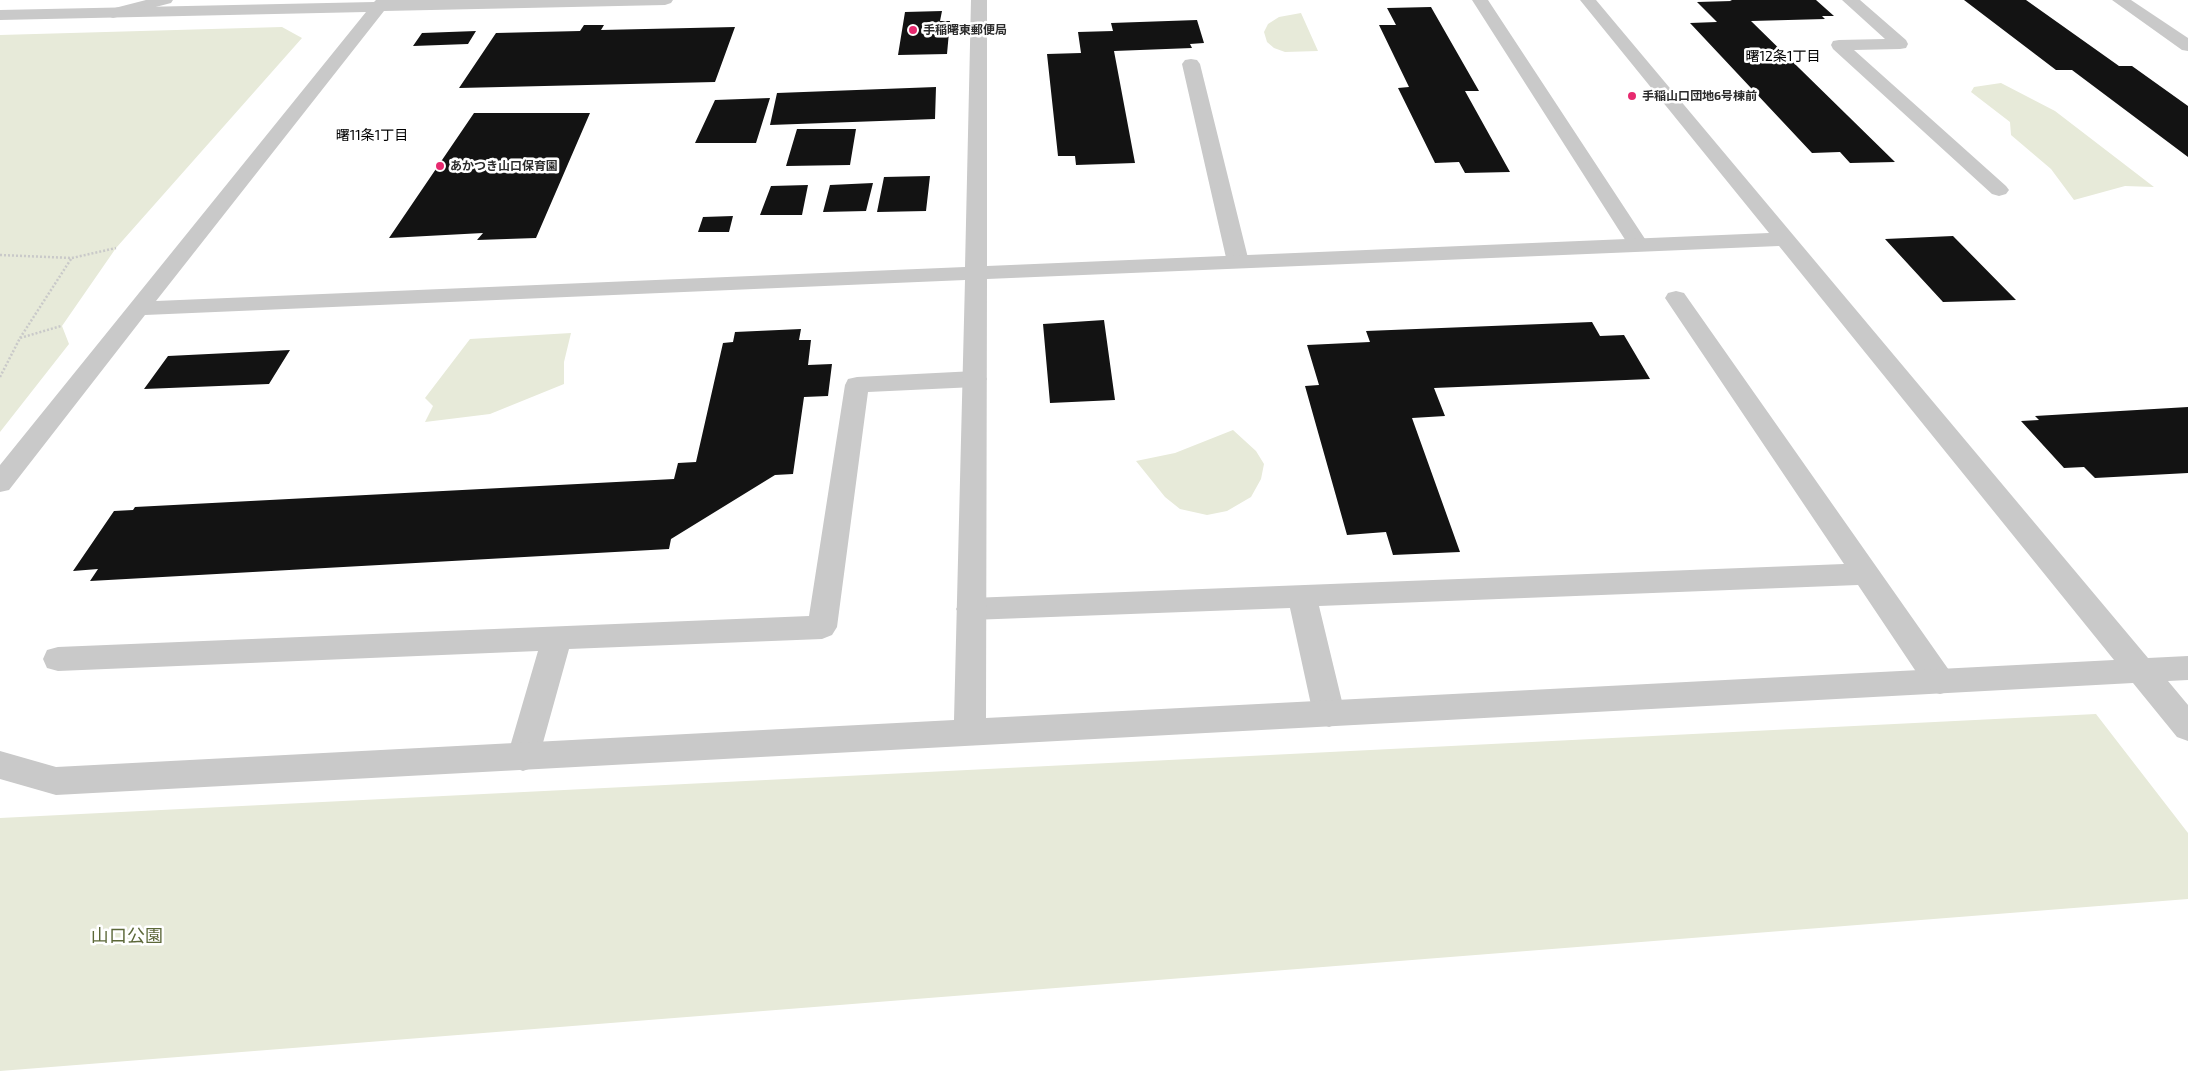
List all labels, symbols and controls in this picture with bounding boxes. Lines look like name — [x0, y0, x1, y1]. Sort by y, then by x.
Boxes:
place label: 手稲曙東郵便局 — [923, 23, 1007, 37]
marker: 手稲曙東郵便局 — [907, 24, 919, 36]
district label: 曙12条1丁目 — [1745, 48, 1821, 64]
place label: 手稲山口団地6号棟前 — [1642, 89, 1757, 103]
marker: 手稲山口団地6号棟前 — [1626, 90, 1638, 102]
district label: 曙11条1丁目 — [336, 127, 408, 143]
place label: あかつき山口保育園 — [450, 159, 558, 173]
marker: あかつき山口保育園 — [434, 160, 446, 172]
park label: 山口公園 — [91, 925, 163, 947]

